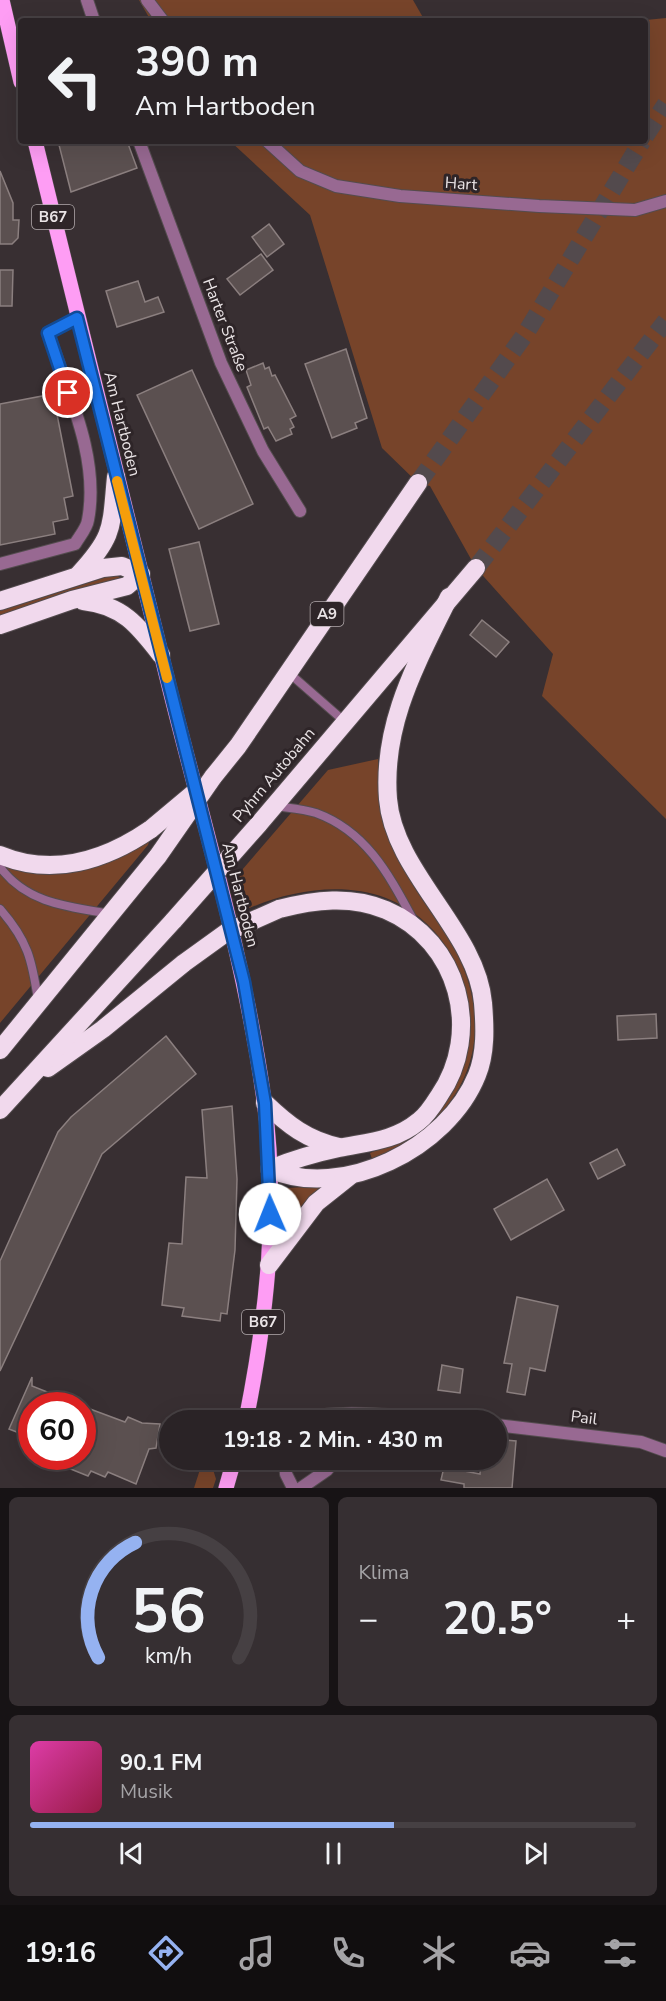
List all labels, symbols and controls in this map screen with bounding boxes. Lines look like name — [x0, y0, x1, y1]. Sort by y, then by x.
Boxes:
text: 390 m — [135, 34, 259, 91]
icon: left — [36, 42, 114, 120]
text: Am Hartboden — [135, 88, 316, 125]
street label: Hart — [444, 172, 478, 196]
road number: B67 — [32, 205, 74, 229]
street label: Harter Straße — [197, 275, 253, 375]
pin — [42, 367, 93, 418]
street label: Am Hartboden — [98, 369, 146, 479]
icon: arrive — [51, 376, 84, 409]
road number: A9 — [310, 602, 344, 626]
street label: Pyhrn Autobahn — [228, 723, 320, 827]
street label: Am Hartboden — [216, 840, 264, 950]
position arrow — [238, 1182, 302, 1246]
road number: B67 — [242, 1310, 284, 1334]
speed limit sign: 60 — [18, 1392, 96, 1470]
street label: Pail — [569, 1405, 599, 1431]
text: 19:18 · 2 Min. · 430 m — [223, 1425, 443, 1455]
text: Klima — [359, 1559, 409, 1586]
text: 56 — [131, 1569, 206, 1654]
text: 20.5° — [443, 1589, 552, 1650]
text: − — [359, 1597, 378, 1642]
text: + — [616, 1597, 636, 1642]
text: km/h — [145, 1642, 192, 1672]
text: 90.1 FM — [120, 1748, 202, 1778]
text: Musik — [120, 1778, 173, 1805]
icon: previous — [115, 1837, 148, 1870]
icon: pause — [317, 1837, 350, 1870]
icon: next — [519, 1837, 552, 1870]
icon: directions — [145, 1932, 187, 1974]
icon: music — [236, 1932, 278, 1974]
icon: phone — [327, 1932, 369, 1974]
icon: climate — [418, 1932, 460, 1974]
icon: car — [509, 1932, 551, 1974]
icon: filters — [599, 1932, 641, 1974]
text: 19:16 — [24, 1935, 96, 1972]

